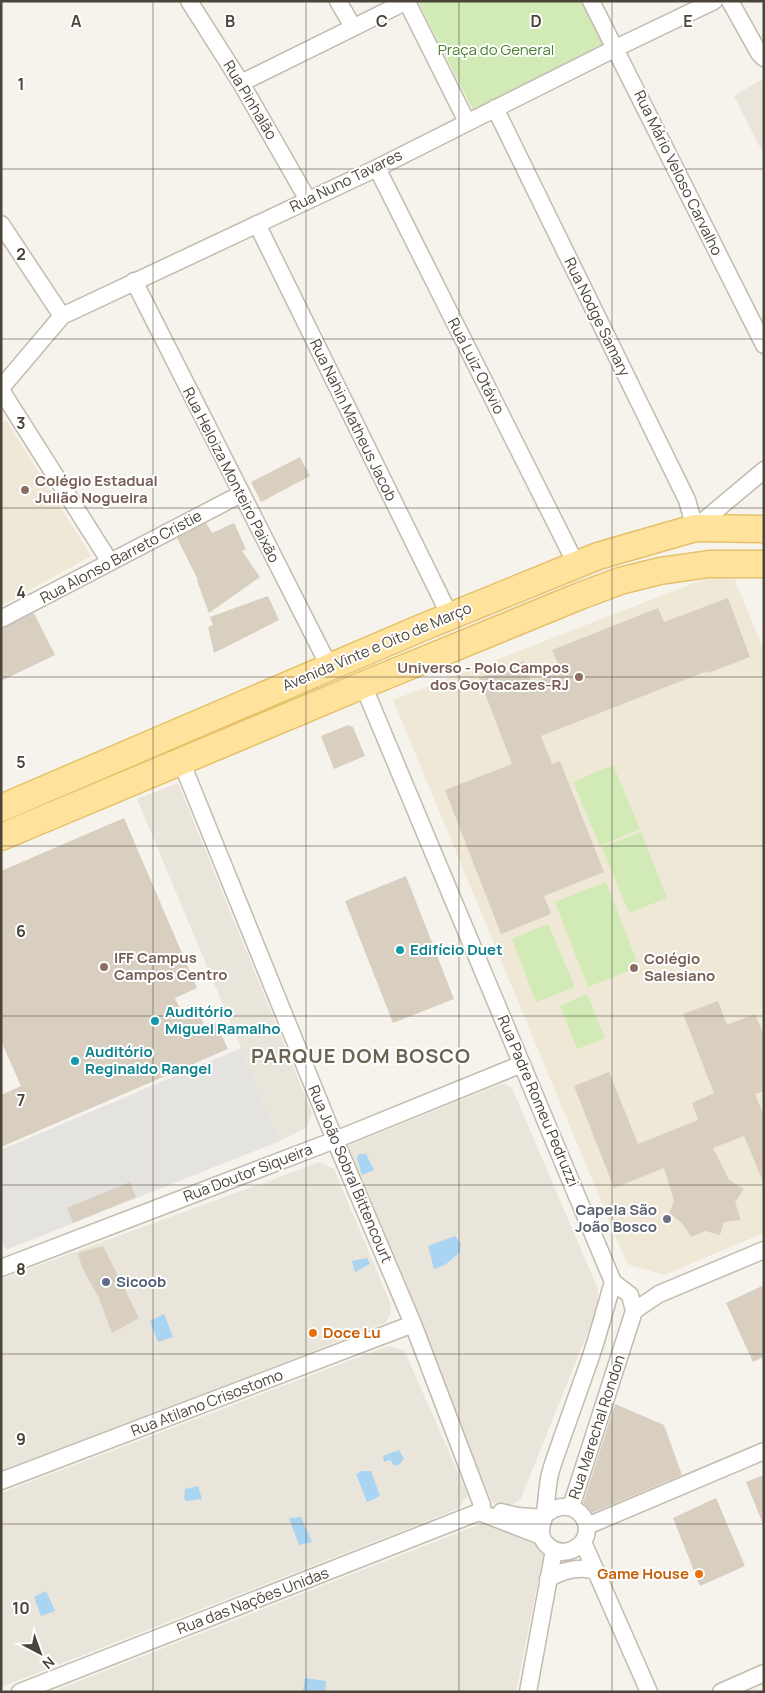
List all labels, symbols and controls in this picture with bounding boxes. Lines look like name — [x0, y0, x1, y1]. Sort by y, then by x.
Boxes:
text: A — [71, 10, 82, 32]
text: B — [225, 10, 235, 32]
text: C — [376, 10, 388, 32]
text: D — [530, 10, 542, 32]
text: E — [683, 10, 693, 32]
park label: Praça do General — [438, 39, 554, 60]
street label: Rua Pinhalão — [218, 56, 282, 143]
text: 1 — [17, 73, 25, 95]
street label: Rua Mário Veloso Carvalho — [629, 87, 728, 259]
street label: Rua Nuno Tavares — [286, 144, 406, 217]
text: 2 — [16, 243, 26, 265]
street label: Rua Nodge Samary — [559, 254, 635, 380]
street label: Rua Luiz Otávio — [443, 314, 510, 418]
street label: Rua Nahin Matheus Jacob — [305, 335, 402, 505]
street label: Rua Heloiza Monteiro Paixão — [178, 383, 285, 566]
text: 3 — [16, 412, 26, 434]
place label: Colégio Estadual Julião Nogueira — [35, 470, 158, 508]
marker: Colégio Estadual Julião Nogueira — [19, 484, 31, 496]
street label: Rua Alonso Barreto Cristie — [36, 505, 206, 608]
text: 4 — [16, 581, 26, 603]
street label: Avenida Vinte e Oito de Março — [279, 597, 475, 696]
place label: Universo - Polo Campos dos Goytacazes-RJ — [397, 657, 569, 695]
marker: Universo - Polo Campos dos Goytacazes-RJ — [573, 671, 585, 683]
text: 5 — [16, 751, 26, 773]
text: 6 — [16, 920, 26, 942]
place label: Edifício Duet — [410, 939, 503, 960]
marker: Edifício Duet — [394, 944, 406, 956]
place label: IFF Campus Campos Centro — [114, 947, 228, 985]
place label: Colégio Salesiano — [644, 948, 715, 986]
marker: IFF Campus Campos Centro — [98, 961, 110, 973]
marker: Colégio Salesiano — [628, 962, 640, 974]
place label: Auditório Miguel Ramalho — [165, 1001, 280, 1039]
street label: Rua Padre Romeu Pedruzzi — [493, 1012, 584, 1190]
marker: Auditório Miguel Ramalho — [149, 1015, 161, 1027]
place label: Auditório Reginaldo Rangel — [85, 1041, 212, 1079]
district label: PARQUE DOM BOSCO — [251, 1042, 471, 1069]
marker: Auditório Reginaldo Rangel — [69, 1055, 81, 1067]
street label: Rua João Sobral Bittencourt — [303, 1082, 397, 1266]
text: 7 — [17, 1089, 25, 1111]
street label: Rua Doutor Siqueira — [180, 1138, 315, 1207]
place label: Capela São João Bosco — [575, 1199, 657, 1237]
marker: Capela São João Bosco — [661, 1213, 673, 1225]
text: 8 — [16, 1258, 26, 1280]
place label: Sicoob — [116, 1271, 166, 1292]
marker: Sicoob — [100, 1276, 112, 1288]
place label: Doce Lu — [323, 1322, 381, 1343]
marker: Doce Lu — [307, 1327, 319, 1339]
street label: Rua Marechal Rondon — [563, 1352, 630, 1502]
street label: Rua Atilano Crisostomo — [128, 1364, 286, 1441]
text: 9 — [16, 1428, 26, 1450]
street label: Rua das Nações Unidas — [174, 1562, 332, 1639]
place label: Game House — [597, 1563, 689, 1584]
marker: Game House — [693, 1568, 705, 1580]
text: 10 — [12, 1597, 30, 1619]
north arrow — [15, 1628, 65, 1678]
text: N — [39, 1653, 59, 1674]

